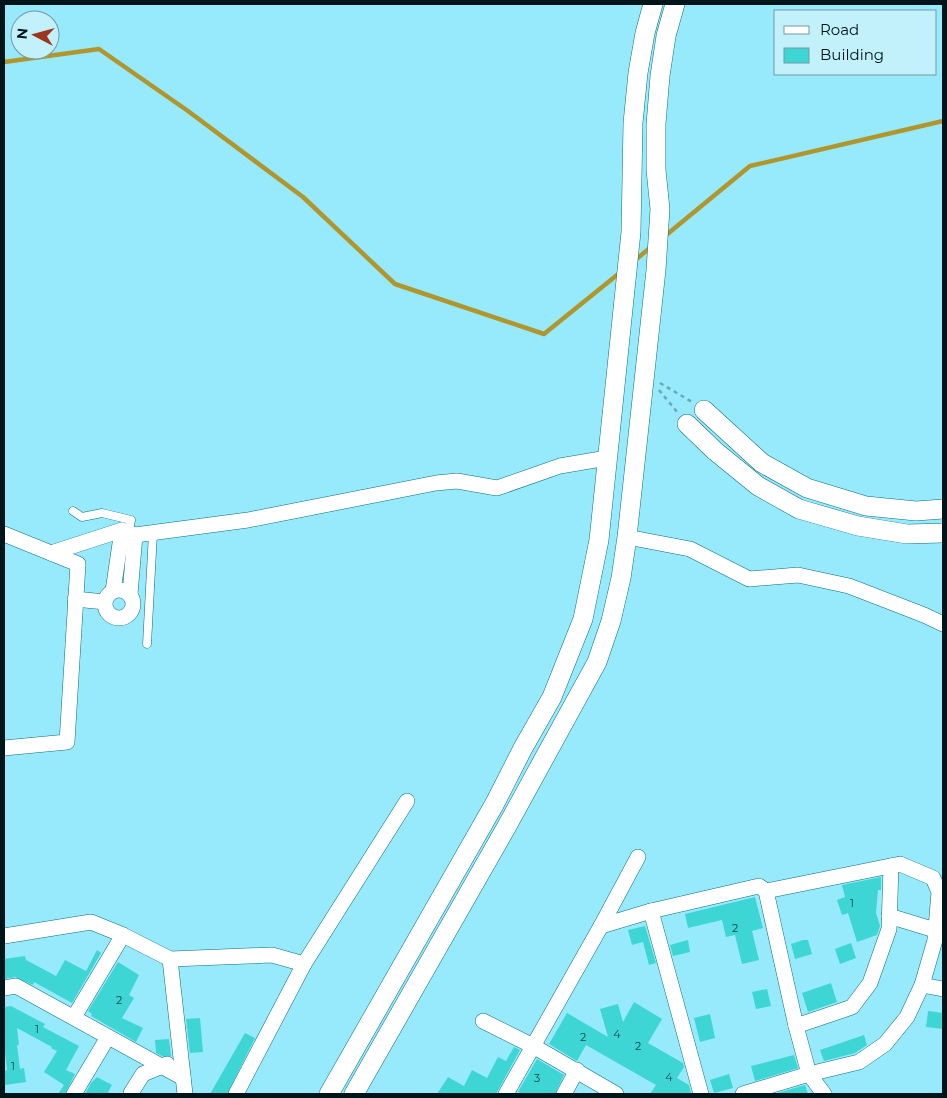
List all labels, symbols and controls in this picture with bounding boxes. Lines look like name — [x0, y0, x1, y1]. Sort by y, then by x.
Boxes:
north arrow — [10, 10, 60, 60]
legend — [774, 10, 937, 75]
text: Road — [820, 20, 859, 39]
text: N — [13, 27, 32, 40]
text: Building — [820, 45, 884, 64]
house number: 1 — [850, 896, 854, 910]
house number: 2 — [732, 921, 738, 935]
house number: 2 — [116, 993, 122, 1007]
house number: 1 — [35, 1022, 39, 1036]
house number: 4 — [613, 1027, 621, 1041]
house number: 2 — [580, 1030, 586, 1044]
house number: 2 — [635, 1039, 641, 1053]
house number: 1 — [11, 1059, 15, 1073]
house number: 4 — [665, 1070, 673, 1084]
house number: 3 — [534, 1071, 540, 1085]

